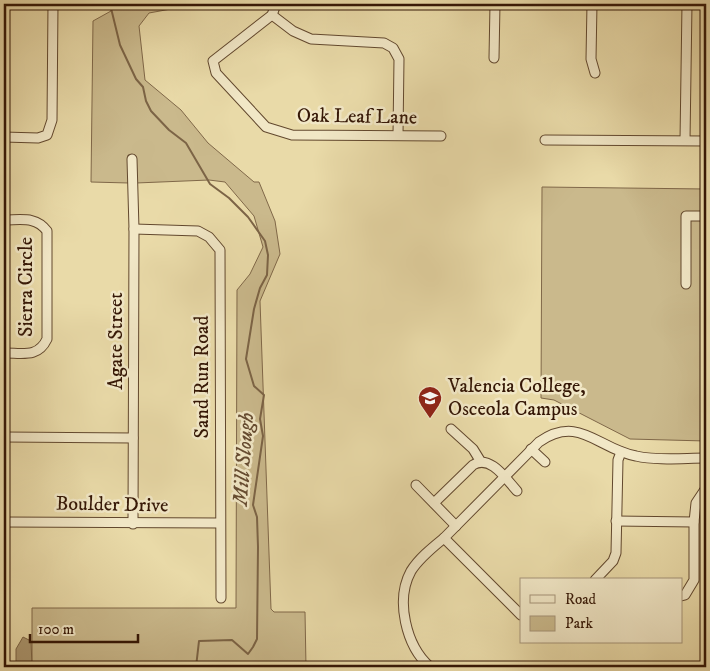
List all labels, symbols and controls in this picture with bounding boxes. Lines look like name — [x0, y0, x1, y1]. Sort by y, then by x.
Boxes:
street label: Oak Leaf Lane — [297, 103, 417, 131]
street label: Sierra Circle — [14, 237, 39, 337]
street label: Agate Street — [104, 292, 129, 390]
street label: Sand Run Road — [190, 316, 215, 438]
place label: Valencia College, Osceola Campus — [447, 374, 586, 422]
school or university icon: Valencia College, Osceola Campus — [417, 385, 443, 419]
water label: Mill Slough — [228, 412, 260, 508]
street label: Boulder Drive — [56, 492, 168, 518]
legend — [520, 578, 682, 644]
text: Road — [565, 590, 597, 609]
scale bar — [30, 611, 138, 643]
text: Park — [565, 614, 594, 633]
text: 100 m — [38, 620, 74, 639]

